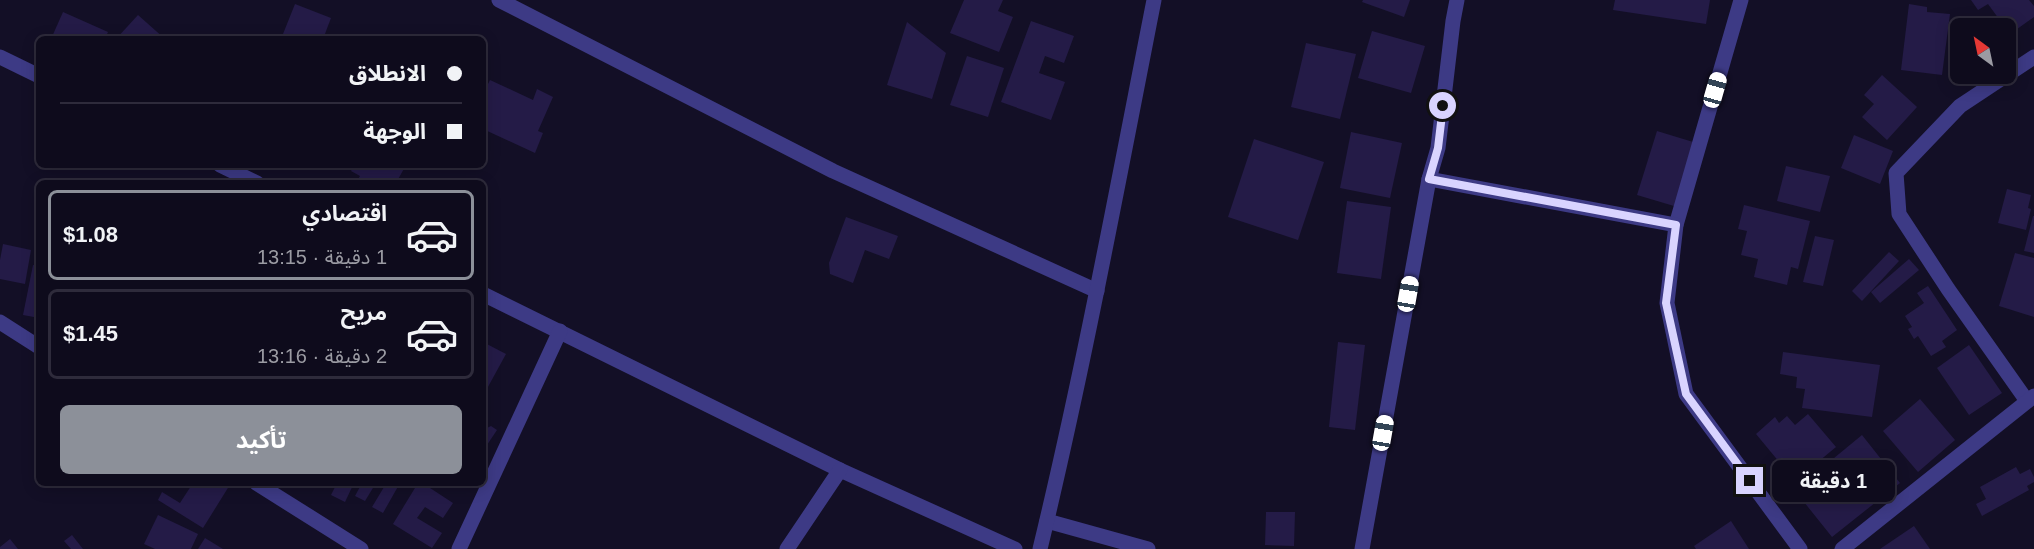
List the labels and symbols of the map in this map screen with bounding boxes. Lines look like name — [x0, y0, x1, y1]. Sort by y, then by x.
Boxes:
north arrow — [1950, 18, 2016, 84]
car — [1701, 70, 1729, 110]
route start — [1429, 92, 1456, 119]
car — [1396, 275, 1420, 313]
car — [1371, 414, 1395, 452]
callout: 1 دقيقة — [1771, 460, 1894, 502]
route end — [1736, 467, 1763, 494]

